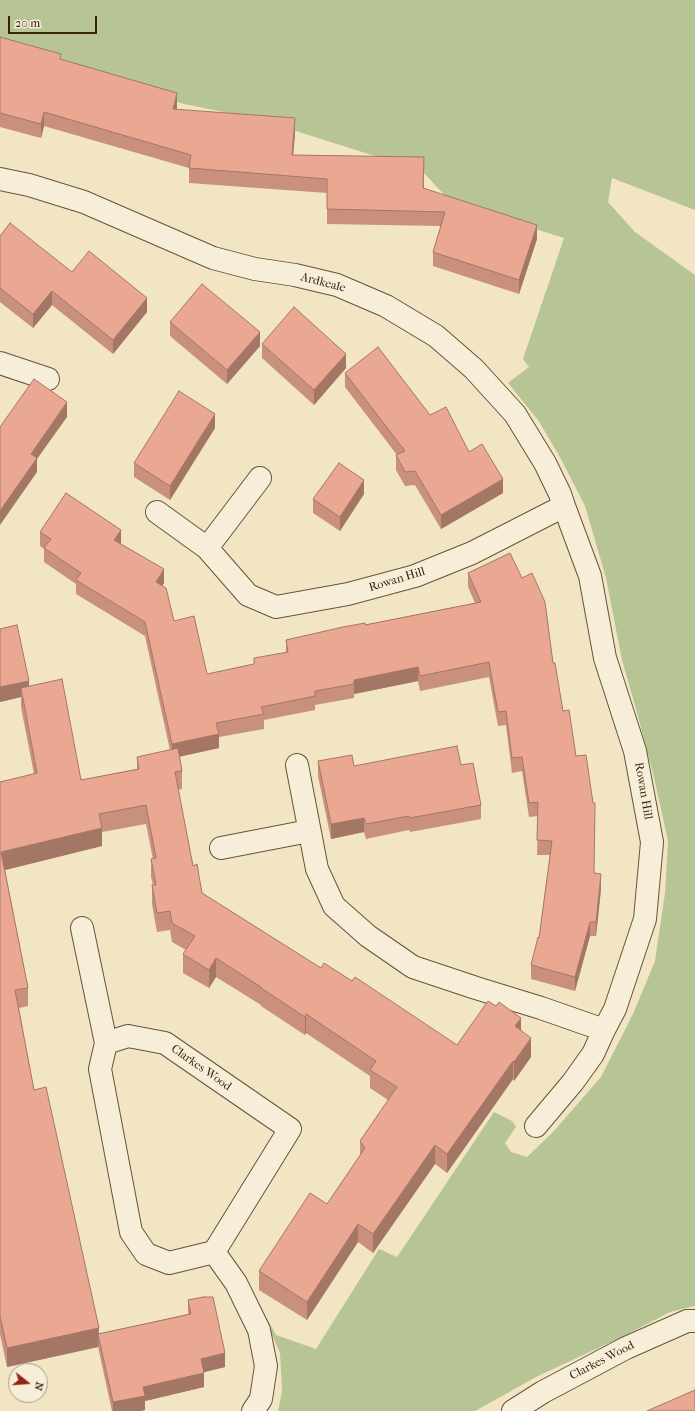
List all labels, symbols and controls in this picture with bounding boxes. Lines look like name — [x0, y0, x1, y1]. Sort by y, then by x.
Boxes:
scale bar — [10, 8, 99, 34]
text: 20 m — [15, 16, 40, 30]
street label: Ardkeale — [299, 270, 347, 296]
street label: Rowan Hill — [367, 565, 427, 595]
street label: Rowan Hill — [631, 761, 655, 821]
street label: Clarkes Wood — [168, 1042, 234, 1094]
street label: Clarkes Wood — [567, 1339, 637, 1383]
north arrow — [8, 1363, 48, 1403]
text: N — [32, 1380, 46, 1392]

